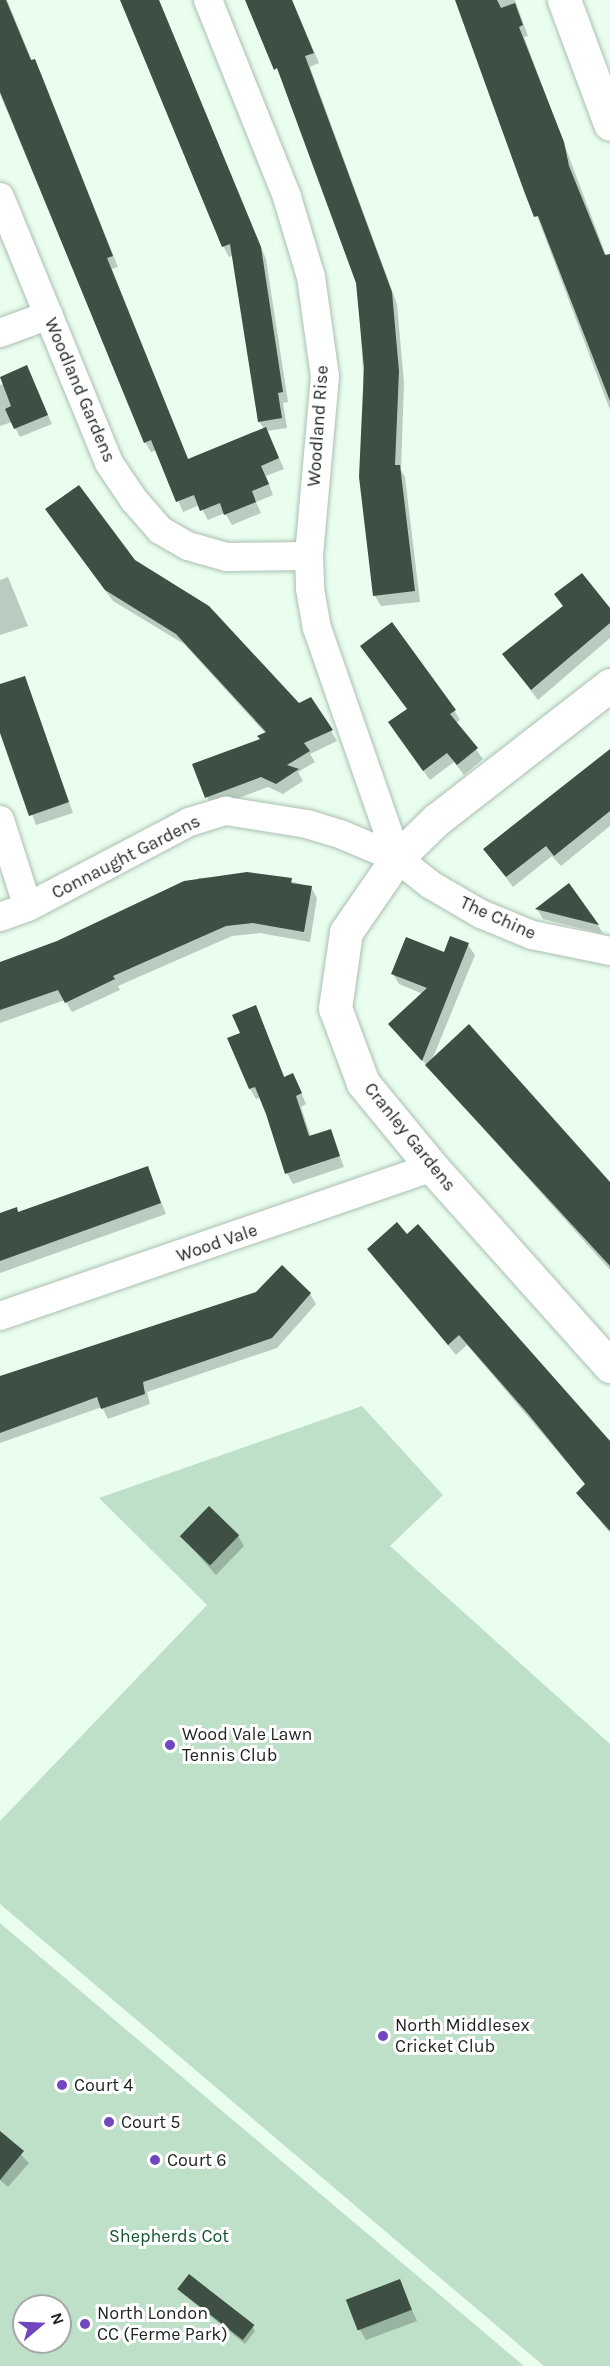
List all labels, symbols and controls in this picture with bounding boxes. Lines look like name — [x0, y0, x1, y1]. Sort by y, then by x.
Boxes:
street label: Woodland Gardens — [40, 315, 120, 465]
street label: Woodland Rise — [303, 365, 333, 487]
street label: Connaught Gardens — [48, 810, 204, 904]
street label: The Chine — [457, 892, 539, 944]
street label: Cranley Gardens — [360, 1078, 460, 1196]
street label: Wood Vale — [174, 1219, 260, 1267]
place label: Wood Vale Lawn Tennis Club — [182, 1724, 312, 1766]
marker: Wood Vale Lawn Tennis Club — [163, 1738, 177, 1752]
place label: North Middlesex Cricket Club — [395, 2015, 530, 2058]
marker: North Middlesex Cricket Club — [376, 2029, 390, 2043]
place label: Court 4 — [74, 2074, 133, 2096]
marker: Court 4 — [55, 2078, 69, 2092]
place label: Court 5 — [121, 2111, 180, 2133]
marker: Court 5 — [102, 2115, 116, 2129]
place label: Court 6 — [167, 2149, 227, 2171]
marker: Court 6 — [148, 2153, 162, 2167]
park label: Shepherds Cot — [109, 2225, 229, 2247]
north arrow — [12, 2294, 72, 2354]
place label: North London CC (Ferme Park) — [97, 2303, 228, 2346]
text: N — [47, 2310, 68, 2327]
marker: North London CC (Ferme Park) — [78, 2317, 92, 2331]

